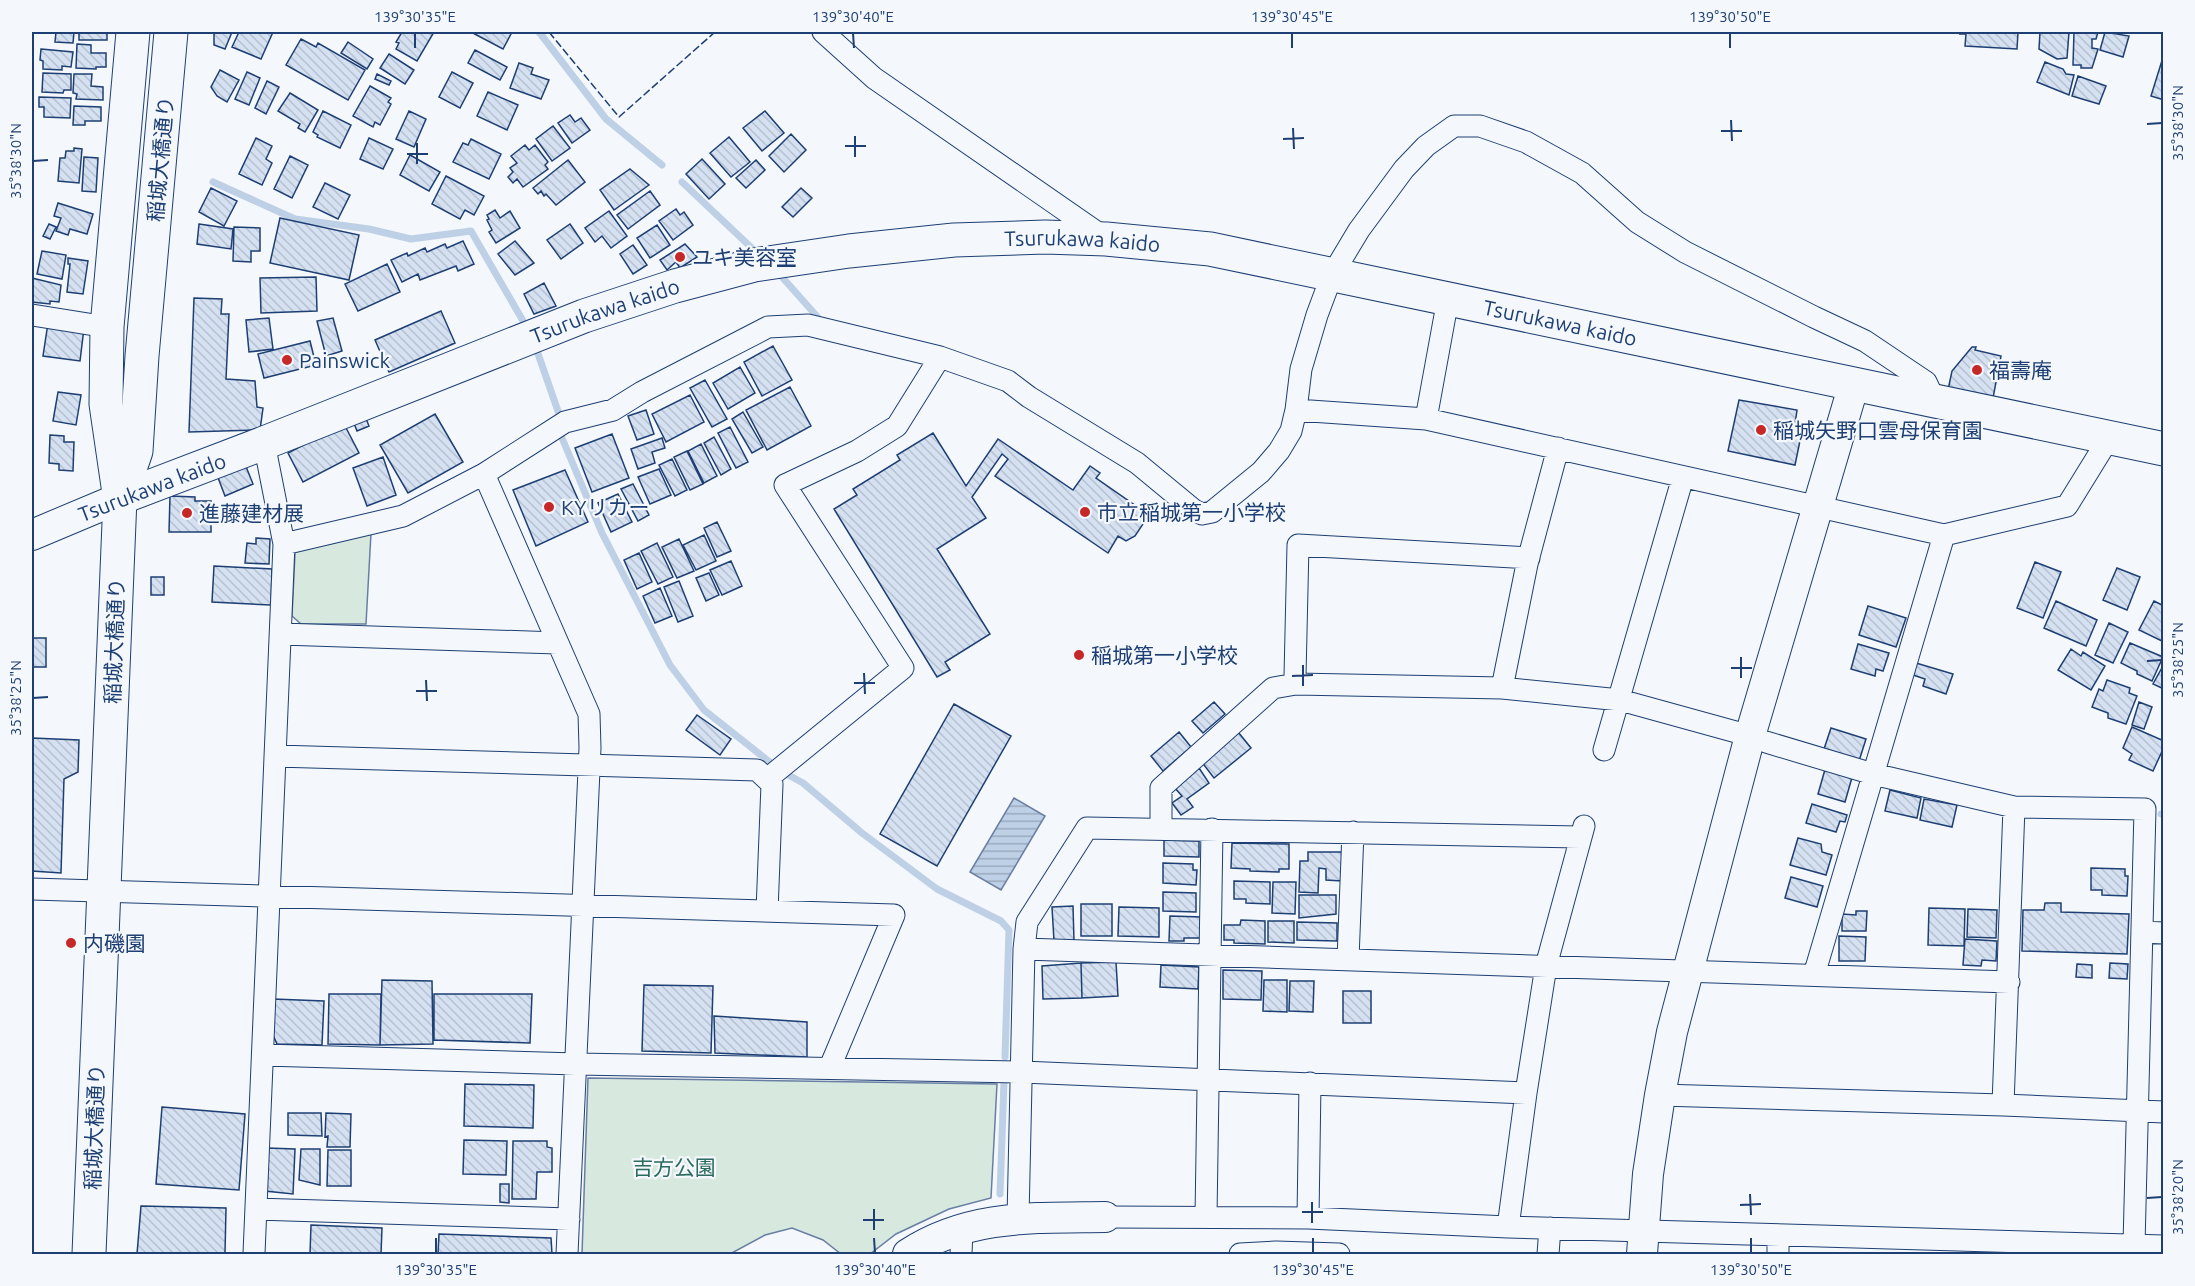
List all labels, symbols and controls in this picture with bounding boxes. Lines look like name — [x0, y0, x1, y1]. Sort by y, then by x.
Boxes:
text: 139°30'35"E — [374, 8, 456, 25]
text: 139°30'40"E — [812, 8, 894, 25]
text: 139°30'45"E — [1251, 8, 1333, 25]
text: 139°30'50"E — [1689, 8, 1771, 25]
text: 35°38'30"N — [2169, 85, 2186, 161]
street label: 稲城大橋通り — [143, 95, 177, 223]
text: 35°38'30"N — [7, 123, 24, 199]
street label: Tsurukawa kaido — [1004, 225, 1161, 256]
place label: ユキ美容室 — [692, 245, 797, 269]
marker: ユキ美容室 — [673, 250, 687, 264]
street label: Tsurukawa kaido — [527, 273, 682, 348]
street label: Tsurukawa kaido — [1481, 295, 1639, 350]
place label: Painswick — [299, 348, 391, 372]
marker: Painswick — [280, 353, 294, 367]
place label: 福壽庵 — [1989, 358, 2052, 382]
marker: 福壽庵 — [1970, 363, 1984, 377]
place label: 稲城矢野口雲母保育園 — [1773, 418, 1983, 442]
marker: 稲城矢野口雲母保育園 — [1754, 423, 1768, 437]
street label: Tsurukawa kaido — [75, 448, 229, 526]
place label: KYリカー — [561, 495, 649, 519]
marker: KYリカー — [542, 500, 556, 514]
place label: 市立稲城第一小学校 — [1097, 500, 1286, 524]
place label: 進藤建材展 — [199, 501, 304, 525]
marker: 市立稲城第一小学校 — [1078, 505, 1092, 519]
marker: 進藤建材展 — [180, 506, 194, 520]
street label: 稲城大橋通り — [100, 578, 128, 704]
text: 35°38'25"N — [2169, 622, 2186, 698]
place label: 稲城第一小学校 — [1091, 643, 1238, 667]
marker: 稲城第一小学校 — [1072, 648, 1086, 662]
text: 35°38'25"N — [7, 660, 24, 736]
place label: 内磯園 — [83, 931, 146, 955]
marker: 内磯園 — [64, 936, 78, 950]
street label: 稲城大橋通り — [80, 1064, 108, 1190]
park label: 吉方公園 — [632, 1155, 716, 1179]
text: 35°38'20"N — [2169, 1159, 2186, 1235]
text: 139°30'35"E — [395, 1261, 477, 1278]
text: 139°30'40"E — [834, 1261, 916, 1278]
text: 139°30'45"E — [1272, 1261, 1354, 1278]
text: 139°30'50"E — [1710, 1261, 1792, 1278]

